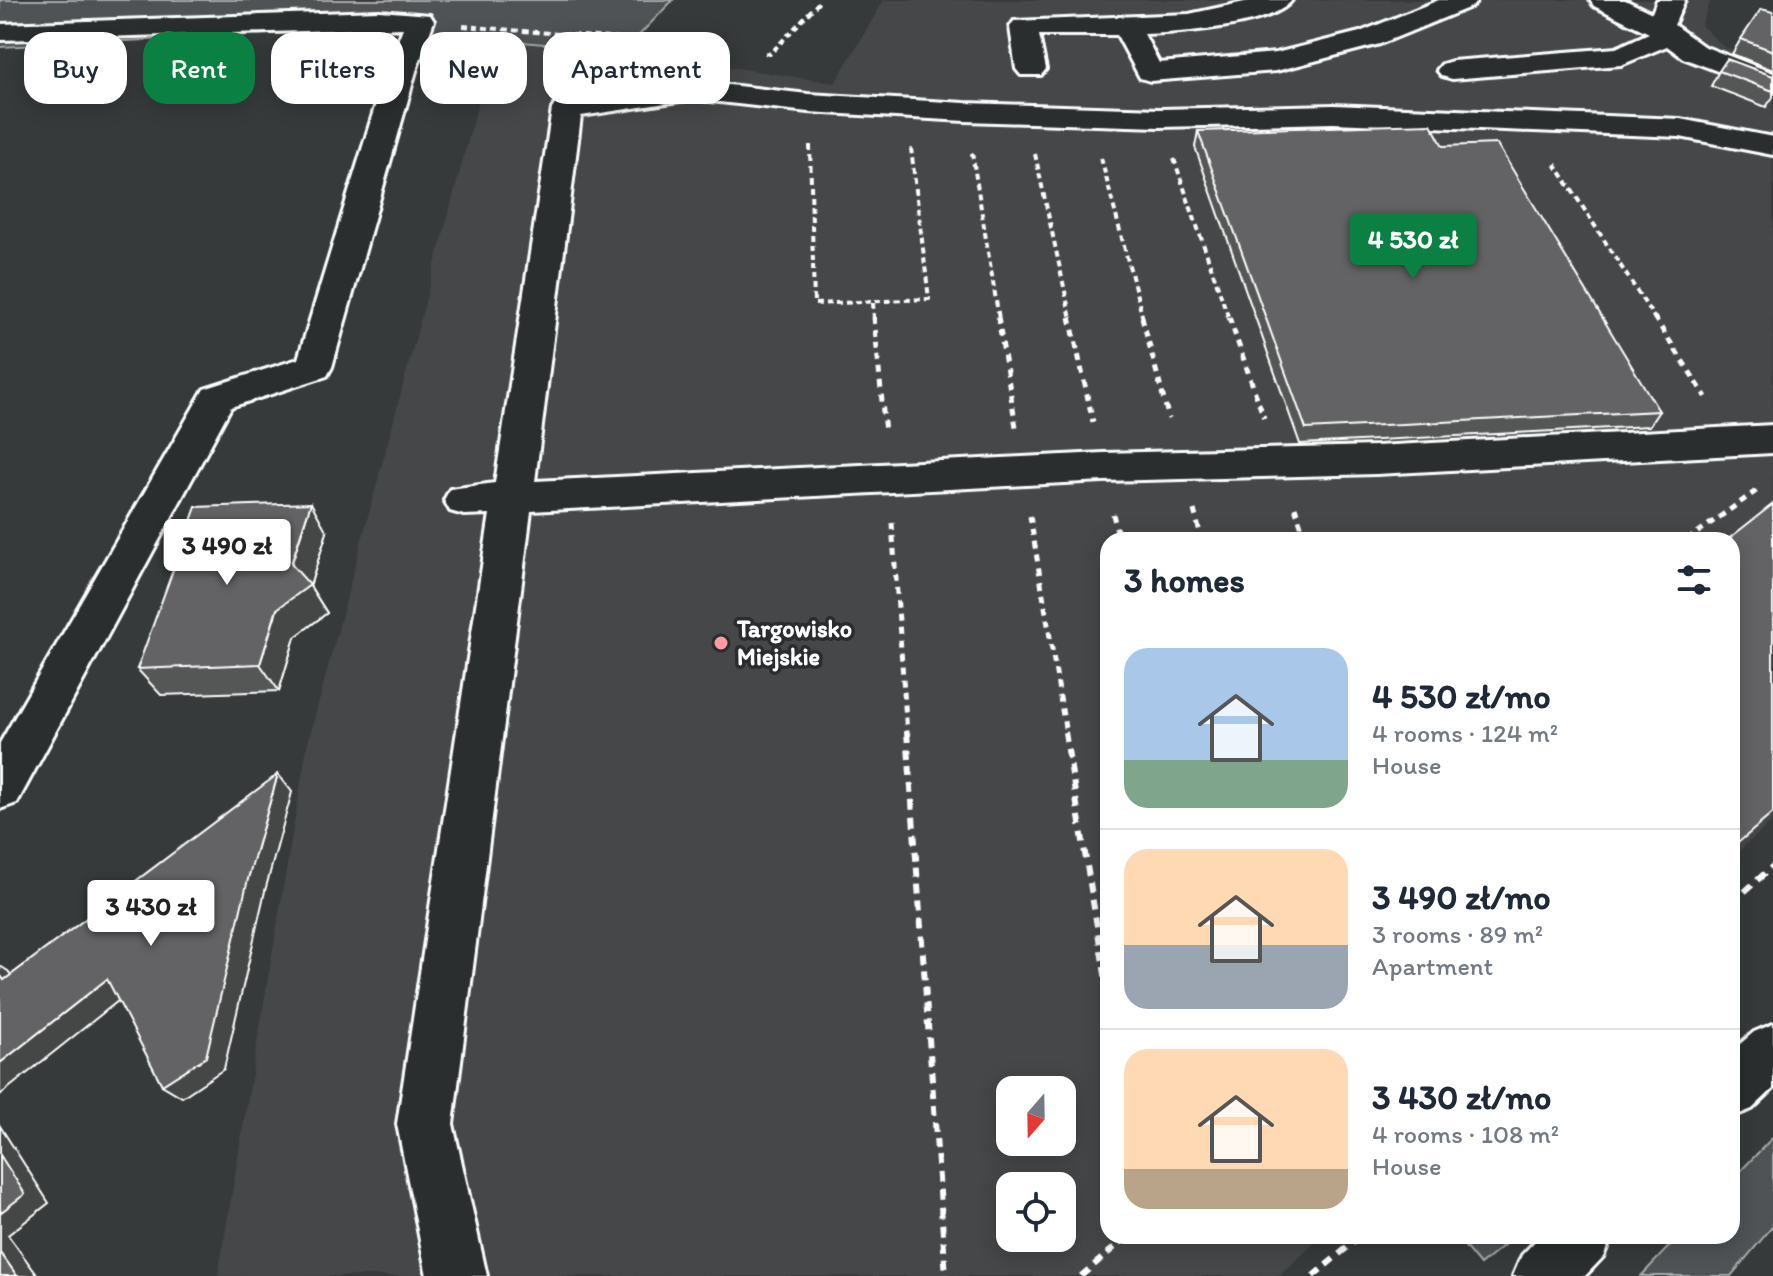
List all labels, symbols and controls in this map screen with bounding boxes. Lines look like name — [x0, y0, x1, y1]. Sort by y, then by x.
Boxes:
chip: Buy — [24, 32, 127, 104]
chip: Rent — [143, 32, 255, 104]
chip: Filters — [271, 32, 404, 104]
chip: New — [420, 32, 527, 104]
chip: Apartment — [543, 32, 730, 104]
pin: 4 530 zł — [1330, 213, 1496, 281]
text: 4 530 zł — [1368, 223, 1458, 255]
pin: 3 490 zł — [144, 519, 310, 587]
text: 3 490 zł — [182, 529, 272, 561]
icon: filters — [1672, 558, 1716, 602]
text: 3 homes — [1124, 560, 1245, 601]
place label: Targowisko Miejskie — [736, 614, 852, 672]
marker: Targowisko Miejskie — [712, 634, 730, 652]
text: 4 530 zł/mo — [1372, 676, 1551, 717]
icon: home — [1188, 680, 1284, 776]
text: 4 rooms · 124 m² — [1372, 717, 1558, 749]
text: House — [1372, 749, 1442, 781]
text: 3 490 zł/mo — [1372, 877, 1551, 918]
pin: 3 430 zł — [68, 880, 234, 948]
icon: home — [1188, 881, 1284, 977]
text: 3 430 zł — [105, 890, 197, 922]
text: 3 rooms · 89 m² — [1372, 918, 1543, 950]
text: Apartment — [1372, 950, 1493, 982]
north arrow — [996, 1076, 1076, 1156]
map controls — [996, 1076, 1076, 1252]
text: 3 430 zł/mo — [1372, 1077, 1551, 1118]
icon: home — [1188, 1081, 1284, 1177]
text: 4 rooms · 108 m² — [1372, 1118, 1559, 1150]
text: House — [1372, 1150, 1442, 1182]
button: locate — [996, 1172, 1076, 1252]

